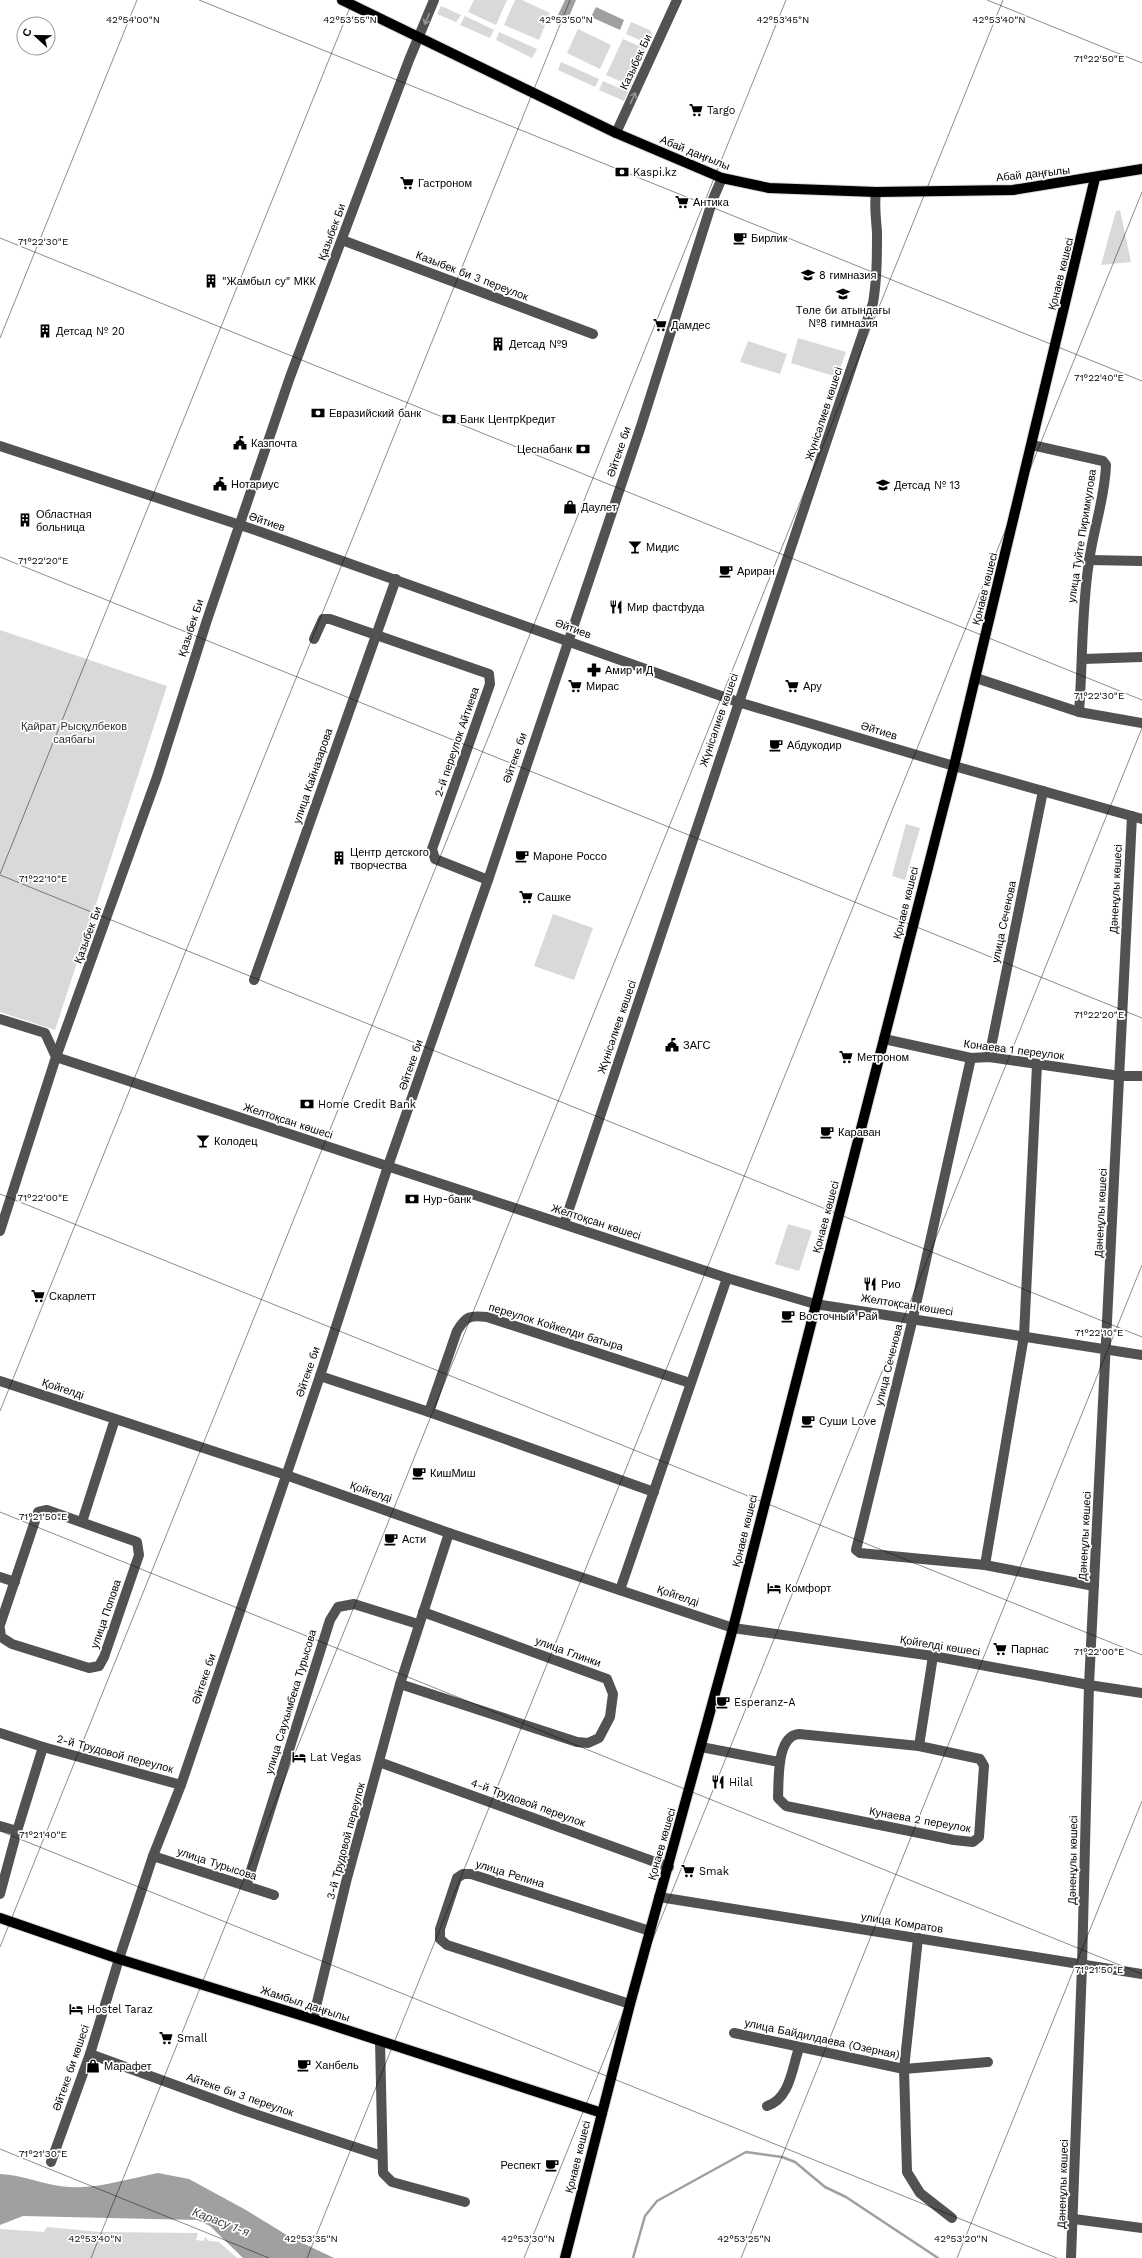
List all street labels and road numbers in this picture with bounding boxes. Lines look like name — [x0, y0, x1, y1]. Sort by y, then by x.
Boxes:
street label: Казыбек Би — [618, 32, 654, 92]
street label: Абай даңғылы — [658, 133, 732, 173]
street label: Абай даңғылы — [995, 164, 1071, 184]
street label: Қазыбек Би — [316, 202, 348, 262]
street label: Қонаев көшесі — [1046, 236, 1076, 312]
street label: Казыбек би 3 переулок — [414, 249, 530, 304]
street label: Жүнісәлиев көшесі — [803, 365, 845, 463]
street label: Әйтеке би — [604, 425, 634, 479]
street label: улица Туйте Пиримкулова — [1065, 467, 1099, 604]
street label: Әйтиев — [247, 510, 287, 534]
street label: Қонаев көшесі — [970, 551, 1000, 627]
street label: Қазыбек Би — [176, 598, 206, 658]
street label: Әйтиев — [553, 616, 593, 642]
street label: Жүнісәлиев көшесі — [697, 672, 741, 768]
street label: 2-й переулок Айтиева — [432, 685, 482, 798]
street label: Әйтиев — [859, 719, 899, 743]
street label: улица Кайназарова — [291, 726, 336, 825]
street label: Әйтеке би — [500, 731, 530, 785]
street label: Дәненұлы көшесі — [1107, 844, 1125, 934]
street label: Қонаев көшесі — [891, 865, 921, 941]
street label: улица Сеченова — [989, 879, 1019, 964]
street label: Қазыбек Би — [72, 905, 104, 965]
street label: Жүнісәлиев көшесі — [595, 979, 639, 1075]
street label: Конаева 1 переулок — [963, 1037, 1065, 1063]
street label: Әйтеке би — [396, 1038, 426, 1092]
street label: Желтоқсан көшесі — [242, 1100, 334, 1142]
street label: Дәненұлы көшесі — [1092, 1168, 1110, 1258]
street label: Қонаев көшесі — [810, 1179, 842, 1255]
street label: Желтоқсан көшесі — [550, 1201, 642, 1243]
street label: Желтоқсан көшесі — [860, 1291, 954, 1319]
street label: переулок Койкелди батыра — [487, 1300, 626, 1354]
street label: улица Сеченова — [873, 1322, 906, 1407]
street label: Әйтеке би — [293, 1345, 323, 1399]
street label: Қойгелді — [40, 1376, 86, 1402]
street label: Қойгелді — [348, 1479, 394, 1505]
street label: Дәненұлы көшесі — [1076, 1491, 1094, 1581]
street label: Қонаев көшесі — [730, 1493, 760, 1569]
street label: улица Попова — [88, 1577, 124, 1650]
street label: Қойгелді — [655, 1583, 701, 1609]
street label: улица Саухымбека Турысова — [263, 1627, 320, 1776]
street label: Қойгелді көшесі — [899, 1633, 981, 1659]
street label: улица Глинки — [533, 1634, 603, 1670]
street label: Әйтеке би — [189, 1652, 219, 1706]
street label: 2-й Трудовой переулок — [55, 1732, 175, 1776]
street label: 4-й Трудовой переулок — [469, 1776, 587, 1830]
street label: 3-й Трудовой переулок — [324, 1781, 368, 1901]
street label: Кунаева 2 переулок — [868, 1805, 972, 1835]
street label: Қонаев көшесі — [646, 1807, 678, 1881]
street label: Дәненұлы көшесі — [1066, 1815, 1080, 1905]
street label: улица Турысова — [175, 1845, 259, 1883]
street label: улица Репина — [474, 1857, 547, 1891]
street label: улица Комратов — [860, 1910, 944, 1936]
street label: Жамбыл даңғылы — [259, 1983, 351, 2025]
street label: улица Байдилдаева (Озерная) — [743, 2016, 901, 2062]
street label: Әйтеке би көшесі — [50, 2023, 92, 2113]
street label: Айтеке би 3 переулок — [185, 2071, 296, 2120]
street label: Қонаев көшесі — [563, 2119, 593, 2195]
street label: Дәненұлы көшесі — [1055, 2139, 1071, 2229]

